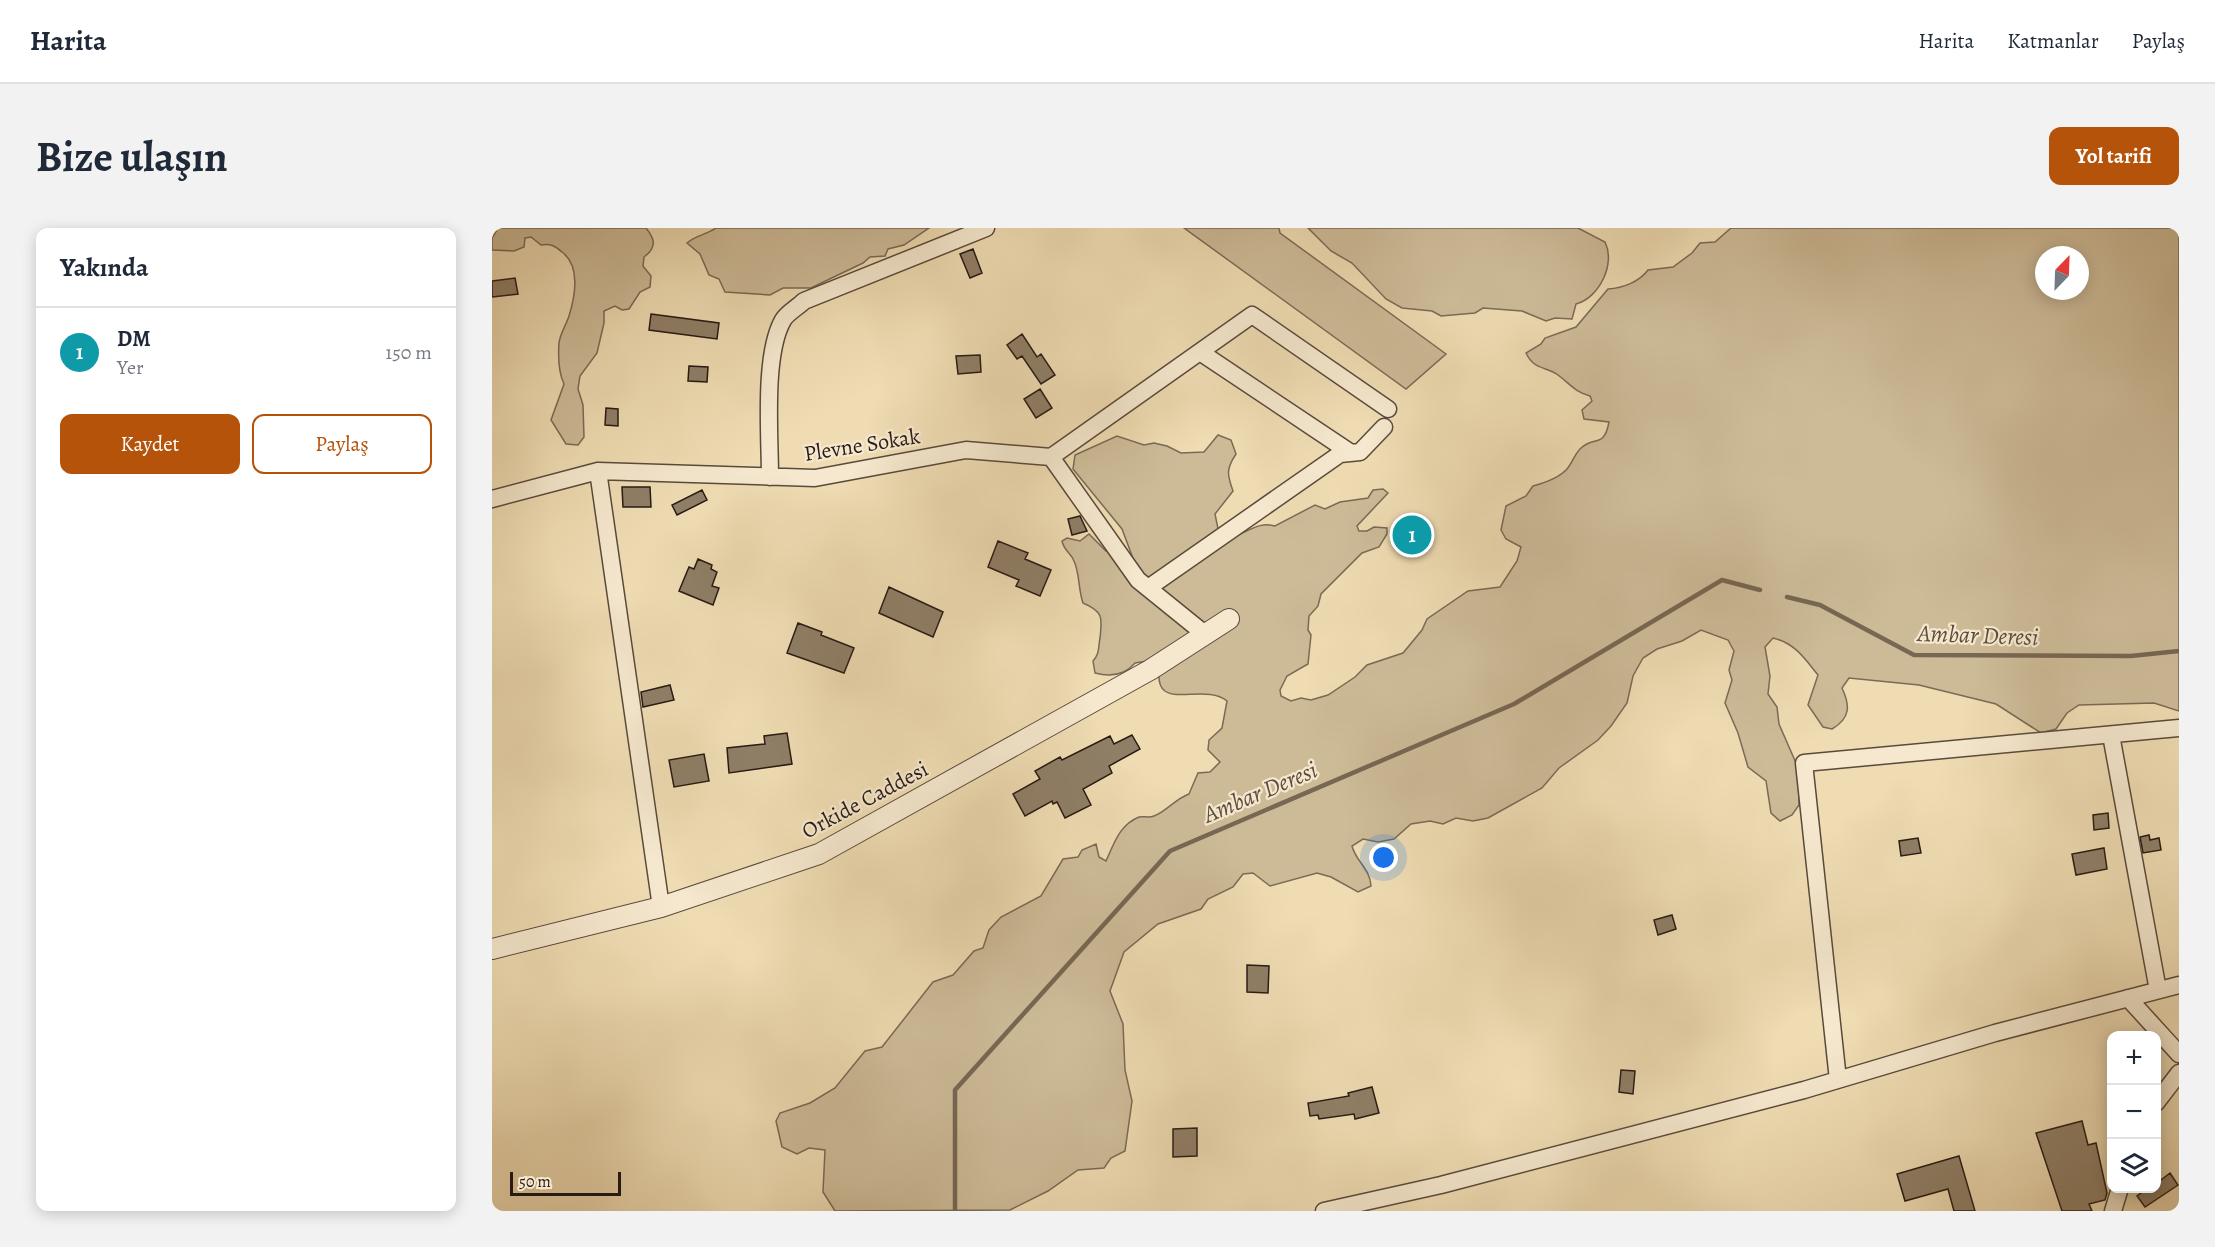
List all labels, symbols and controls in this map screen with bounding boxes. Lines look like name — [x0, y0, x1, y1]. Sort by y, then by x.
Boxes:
text: Harita — [30, 22, 107, 60]
text: Harita — [1918, 27, 1974, 55]
text: Katmanlar — [2007, 27, 2099, 55]
text: Paylaş — [2132, 27, 2185, 55]
button: Yol tarifi — [2049, 127, 2179, 185]
text: Bize ulaşın — [36, 128, 228, 185]
north arrow — [2035, 246, 2089, 300]
text: Yakında — [60, 250, 149, 285]
text: DM — [117, 324, 151, 354]
text: 1 — [76, 339, 83, 366]
text: 150 m — [385, 339, 432, 366]
text: Yer — [117, 354, 144, 381]
button: Kaydet — [60, 414, 240, 474]
button: Paylaş — [252, 414, 432, 474]
street label: Plevne Sokak — [802, 421, 922, 469]
pin: 1 — [1392, 512, 1432, 558]
water label: Ambar Deresi — [1915, 617, 2039, 653]
street label: Orkide Caddesi — [796, 754, 934, 846]
water label: Ambar Deresi — [1196, 754, 1322, 831]
your location — [1369, 843, 1398, 872]
map controls — [2107, 1031, 2161, 1193]
button: + — [2107, 1031, 2161, 1085]
button: − — [2107, 1085, 2161, 1139]
button: layers — [2107, 1139, 2161, 1193]
scale bar — [510, 1169, 621, 1196]
text: 50 m — [519, 1171, 551, 1193]

